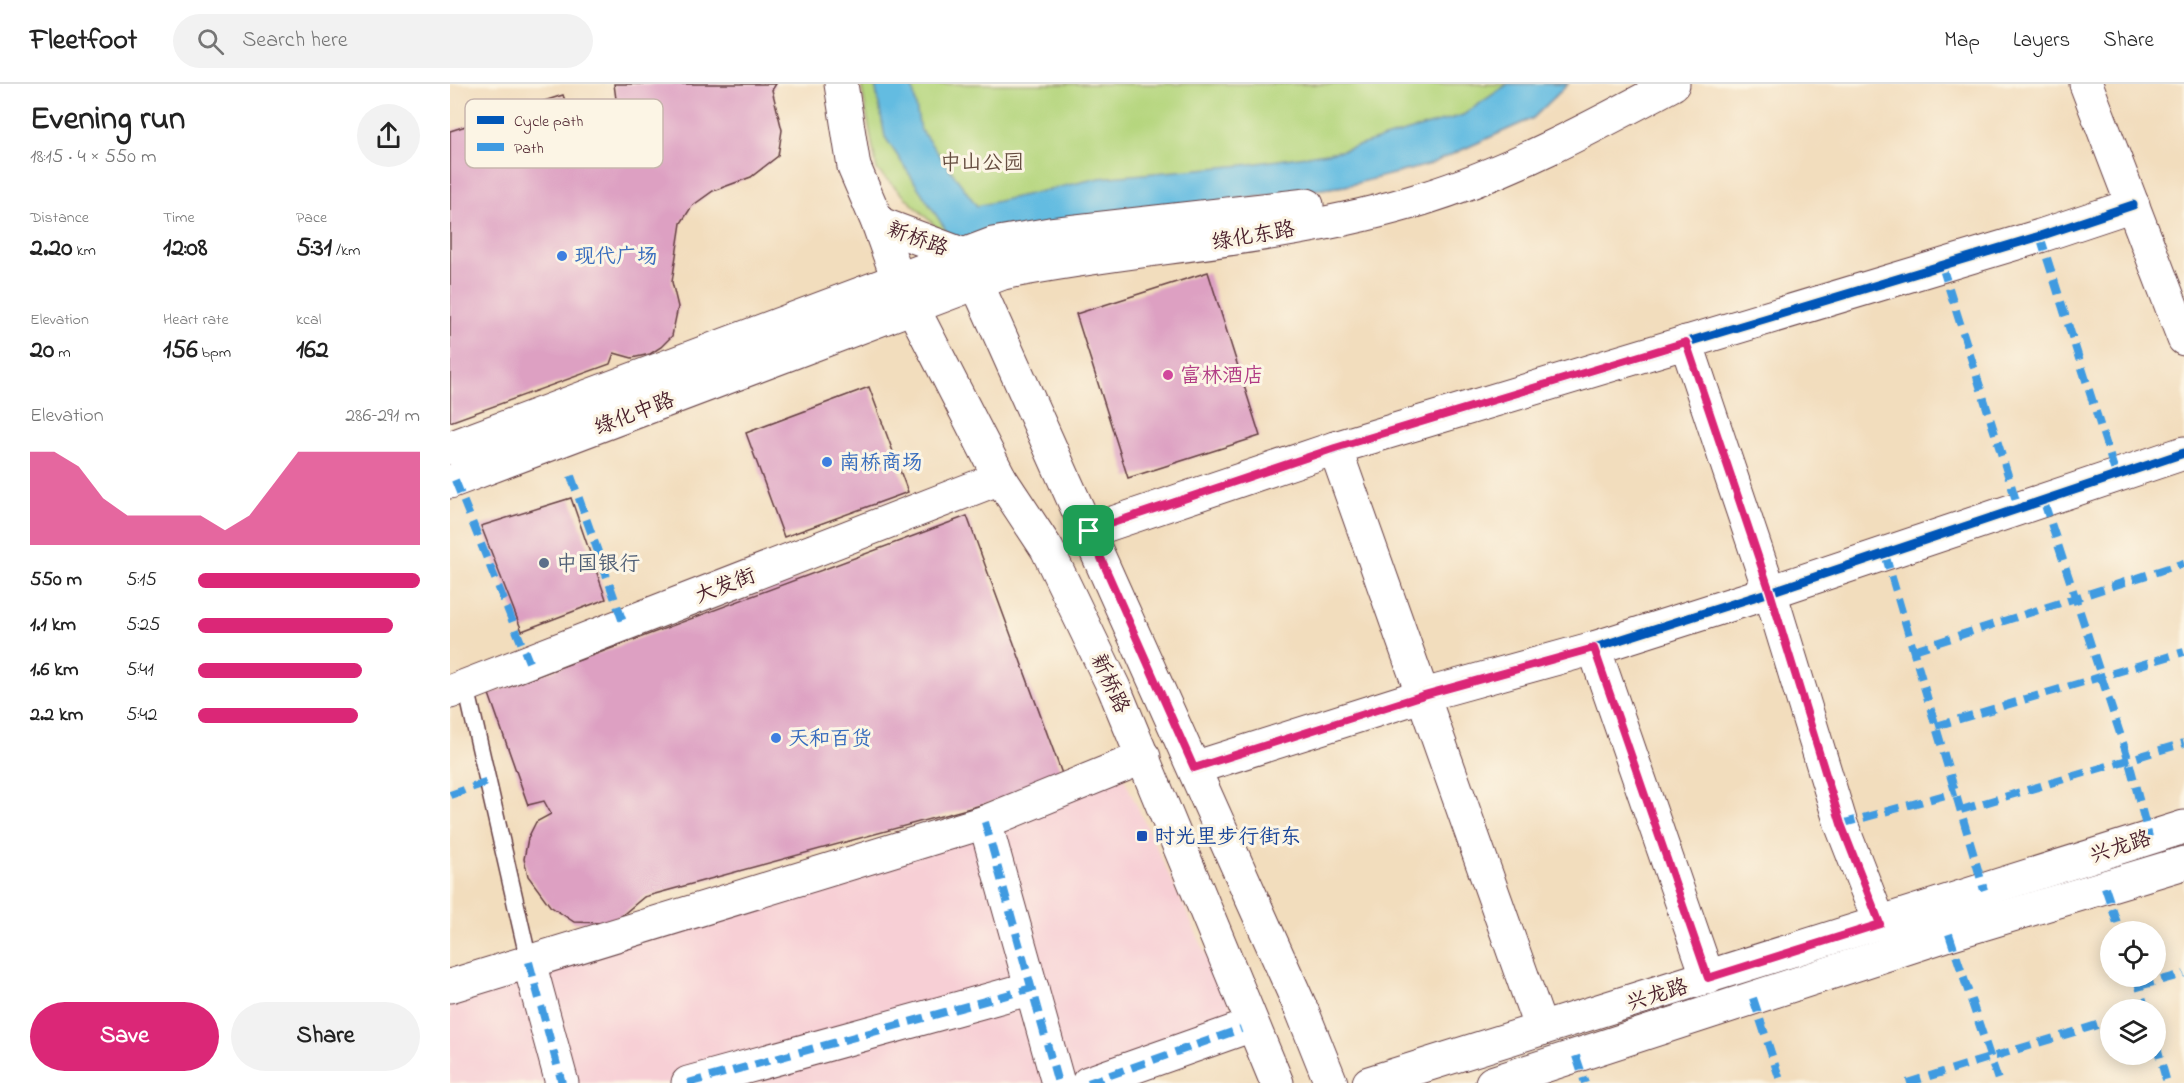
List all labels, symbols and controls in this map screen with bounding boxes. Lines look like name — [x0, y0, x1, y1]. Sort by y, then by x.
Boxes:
search box — [173, 14, 593, 68]
text: Fleetfoot — [30, 21, 137, 62]
icon: search — [194, 25, 227, 58]
text: Search here — [242, 25, 348, 57]
text: Map — [1944, 26, 1980, 56]
text: Layers — [2013, 26, 2070, 56]
text: Share — [2103, 26, 2154, 56]
text: Evening run — [30, 96, 185, 144]
legend — [465, 99, 663, 168]
button: share — [357, 104, 420, 167]
text: Cycle path — [514, 110, 583, 134]
text: Path — [514, 137, 544, 161]
text: 18:15 · 4 × 550 m — [30, 143, 156, 172]
park label: 中山公园 — [940, 149, 1024, 179]
text: Distance — [30, 206, 89, 230]
text: Time — [163, 206, 195, 230]
text: Pace — [296, 206, 327, 230]
street label: 新桥路 — [883, 215, 952, 265]
street label: 绿化东路 — [1209, 215, 1297, 259]
text: 2.20 — [30, 230, 72, 268]
text: 12:08 — [163, 230, 207, 268]
text: 5:31 — [296, 230, 332, 268]
text: km — [72, 239, 96, 263]
text: /km — [332, 239, 360, 263]
place label: 现代广场 — [574, 243, 658, 273]
marker: 现代广场 — [555, 249, 569, 263]
text: Elevation — [30, 308, 89, 332]
text: Heart rate — [163, 308, 229, 332]
text: kcal — [296, 308, 321, 332]
text: 20 — [30, 332, 54, 370]
text: 156 — [163, 332, 198, 370]
text: 162 — [296, 332, 329, 370]
text: m — [54, 341, 71, 365]
text: bpm — [198, 341, 231, 365]
place label: 富林酒店 — [1180, 362, 1264, 392]
marker: 富林酒店 — [1161, 368, 1175, 382]
street label: 绿化中路 — [590, 386, 679, 444]
text: Elevation — [30, 402, 104, 431]
text: 286–291 m — [345, 402, 420, 431]
place label: 南桥商场 — [839, 449, 923, 479]
marker: 南桥商场 — [820, 455, 834, 469]
pin — [1063, 505, 1114, 556]
icon: arrive — [1072, 514, 1105, 547]
place label: 中国银行 — [556, 550, 640, 580]
marker: 中国银行 — [537, 556, 551, 570]
street label: 大发街 — [691, 562, 761, 612]
text: 550 m — [30, 566, 82, 595]
text: 5:15 — [126, 566, 157, 595]
text: 1.1 km — [30, 611, 76, 640]
text: 5:25 — [126, 611, 161, 640]
street label: 新桥路 — [1082, 649, 1136, 719]
text: 1.6 km — [30, 656, 79, 685]
text: 5:41 — [126, 656, 154, 685]
text: 2.2 km — [30, 701, 83, 730]
text: 5:42 — [126, 701, 157, 730]
place label: 天和百货 — [788, 725, 872, 755]
marker: 天和百货 — [769, 731, 783, 745]
place label: 时光里步行街东 — [1154, 823, 1301, 853]
street label: 兴龙路 — [2086, 824, 2155, 872]
marker: 时光里步行街东 — [1135, 829, 1149, 843]
map controls — [2100, 921, 2166, 1065]
button: locate — [2100, 921, 2166, 987]
street label: 兴龙路 — [1623, 972, 1692, 1019]
button: layers — [2100, 999, 2166, 1065]
button: Save — [30, 1002, 219, 1071]
button: Share — [231, 1002, 420, 1071]

